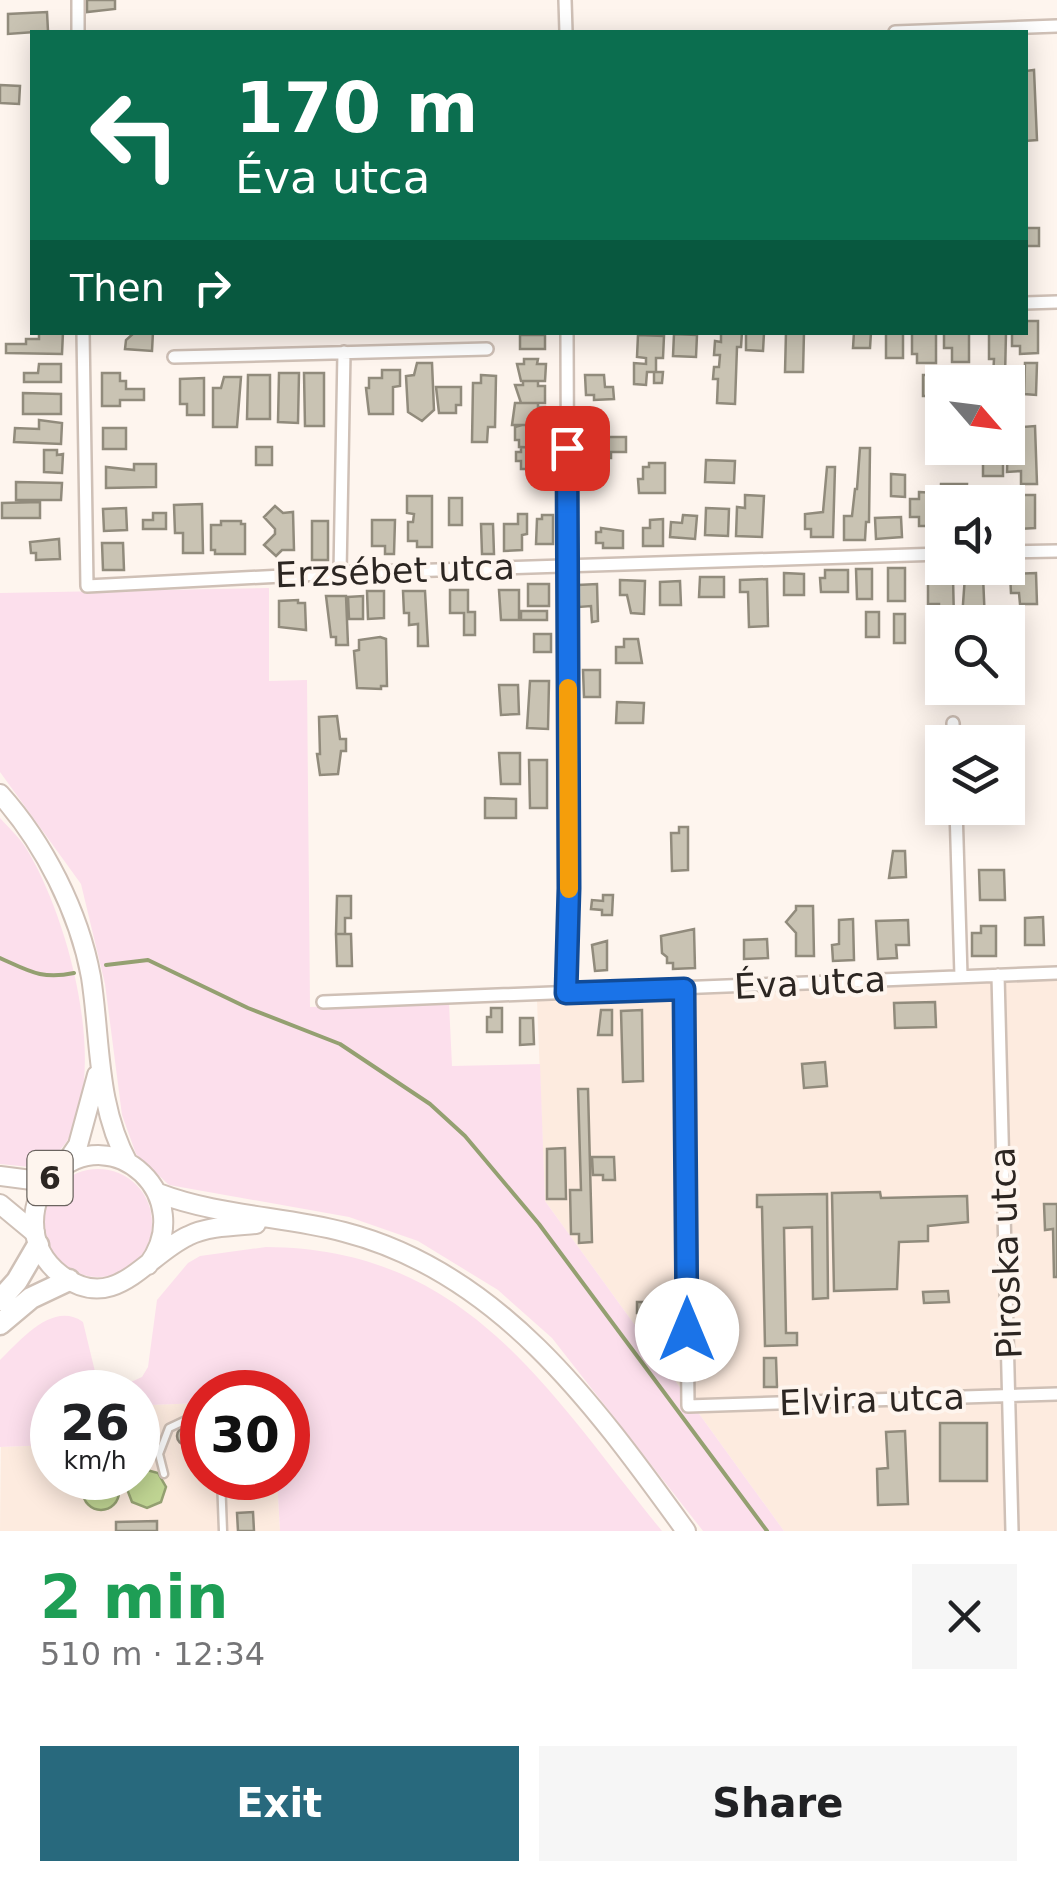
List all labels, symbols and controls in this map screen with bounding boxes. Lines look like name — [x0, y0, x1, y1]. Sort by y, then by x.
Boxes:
text: 170 m — [235, 67, 478, 149]
icon: left — [70, 70, 200, 200]
text: Éva utca — [235, 151, 430, 204]
icon: right — [185, 260, 240, 315]
text: Then — [70, 266, 165, 310]
north arrow — [925, 365, 1025, 465]
map controls — [925, 365, 1025, 825]
pin — [525, 406, 610, 491]
icon: arrive — [540, 421, 595, 476]
button: sound — [925, 485, 1025, 585]
street label: Erzsébet utca — [274, 547, 516, 595]
button: search — [925, 605, 1025, 705]
button: layers — [925, 725, 1025, 825]
street label: Éva utca — [733, 958, 887, 1007]
street label: Piroska utca — [982, 1146, 1030, 1360]
road number: 6 — [28, 1151, 72, 1205]
position arrow — [635, 1278, 739, 1382]
speed limit sign: 30 — [180, 1370, 310, 1500]
street label: Elvira utca — [778, 1377, 966, 1423]
text: 26 — [60, 1394, 130, 1452]
text: km/h — [63, 1446, 127, 1475]
text: 2 min — [40, 1562, 228, 1632]
button: close — [912, 1564, 1017, 1669]
text: 510 m · 12:34 — [40, 1635, 265, 1673]
button: Exit — [40, 1746, 519, 1861]
button: Share — [539, 1746, 1017, 1861]

